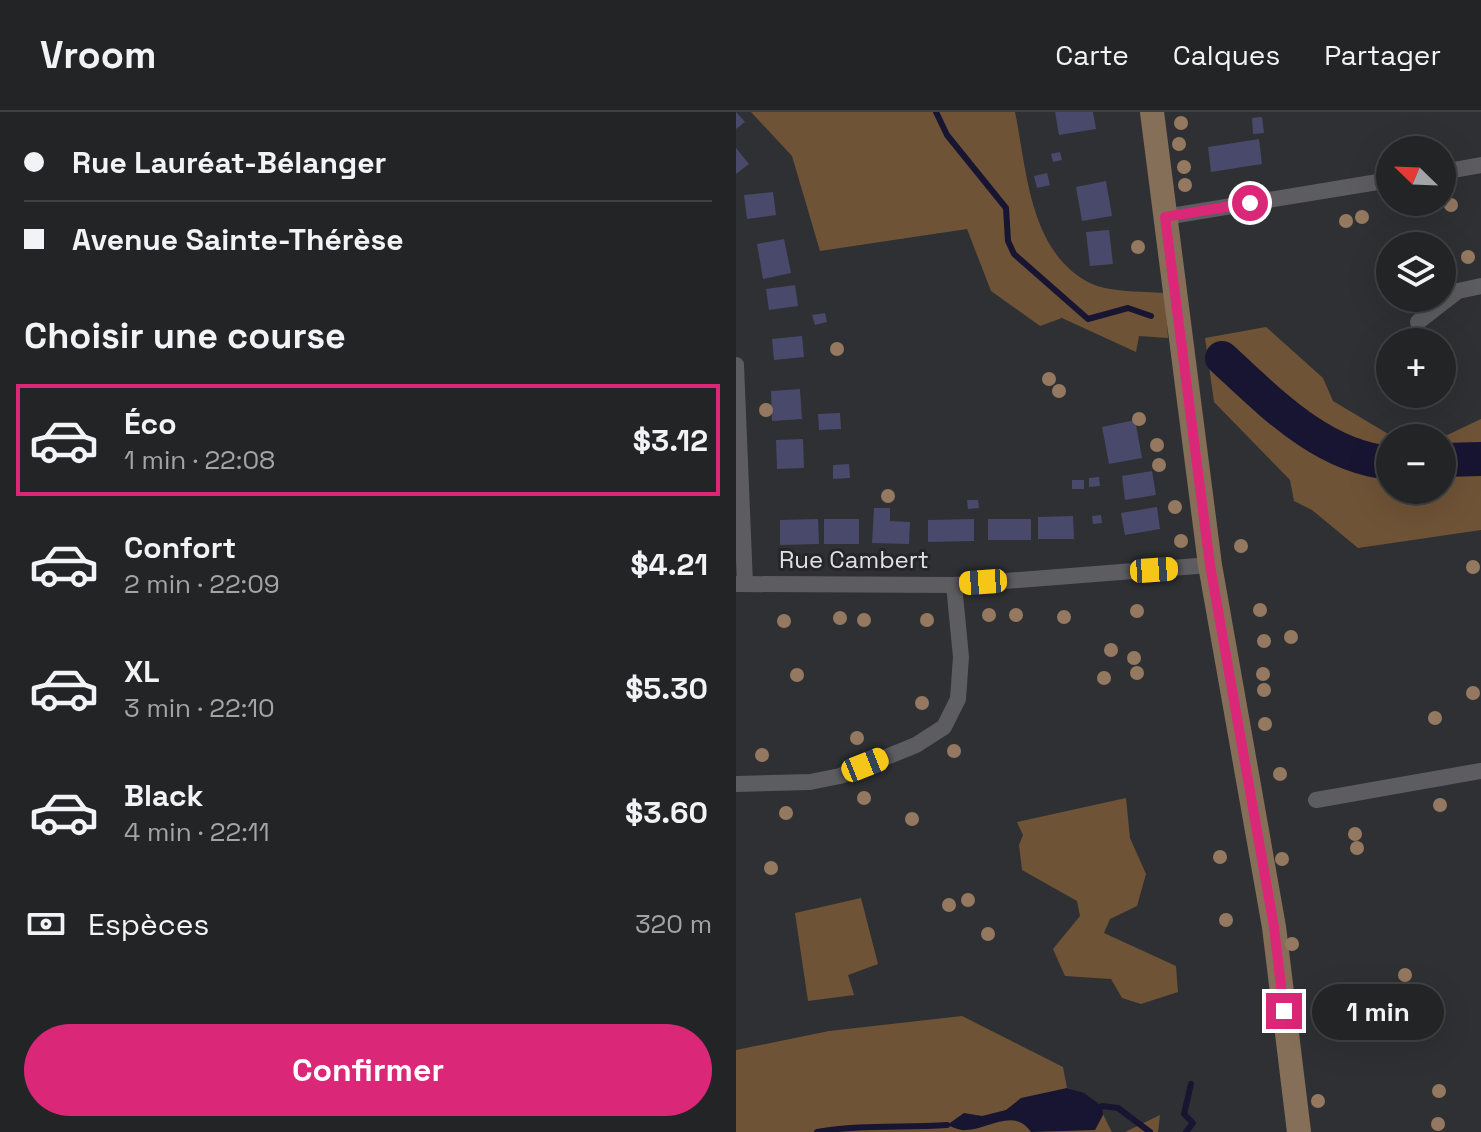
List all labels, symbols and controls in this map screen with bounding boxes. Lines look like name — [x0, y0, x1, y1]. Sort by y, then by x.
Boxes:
text: Vroom — [40, 31, 157, 79]
text: Carte — [1055, 37, 1129, 73]
text: Calques — [1173, 37, 1280, 73]
text: Partager — [1324, 37, 1441, 73]
north arrow — [1376, 136, 1456, 216]
map controls — [1376, 136, 1456, 504]
text: Rue Lauréat-Bélanger — [72, 143, 386, 182]
route start — [1232, 185, 1268, 221]
text: Avenue Sainte-Thérèse — [72, 220, 404, 259]
button: layers — [1376, 232, 1456, 312]
text: Choisir une course — [24, 313, 346, 359]
button: + — [1376, 328, 1456, 408]
icon: car — [28, 404, 100, 476]
text: Éco — [124, 404, 177, 443]
text: $3.12 — [633, 421, 708, 460]
button: − — [1376, 424, 1456, 504]
text: 1 min · 22:08 — [124, 443, 275, 477]
icon: car — [28, 528, 100, 600]
text: Confort — [124, 528, 236, 567]
street label: Rue Cambert — [779, 544, 929, 575]
text: $4.21 — [630, 545, 708, 584]
car — [1129, 556, 1179, 584]
text: 2 min · 22:09 — [124, 567, 280, 601]
car — [958, 568, 1008, 596]
icon: car — [28, 652, 100, 724]
text: XL — [124, 652, 160, 691]
text: $5.30 — [625, 669, 708, 708]
text: 3 min · 22:10 — [124, 691, 275, 725]
car — [838, 745, 892, 785]
icon: car — [28, 776, 100, 848]
text: Black — [124, 776, 203, 815]
text: $3.60 — [625, 793, 708, 832]
text: 4 min · 22:11 — [124, 815, 270, 849]
icon: cash — [24, 902, 68, 946]
text: Espèces — [88, 905, 209, 944]
text: 320 m — [635, 907, 712, 941]
callout: 1 min — [1312, 983, 1444, 1039]
route end — [1266, 993, 1302, 1029]
text: 1 min — [1346, 995, 1410, 1029]
button: Confirmer — [24, 1024, 712, 1116]

